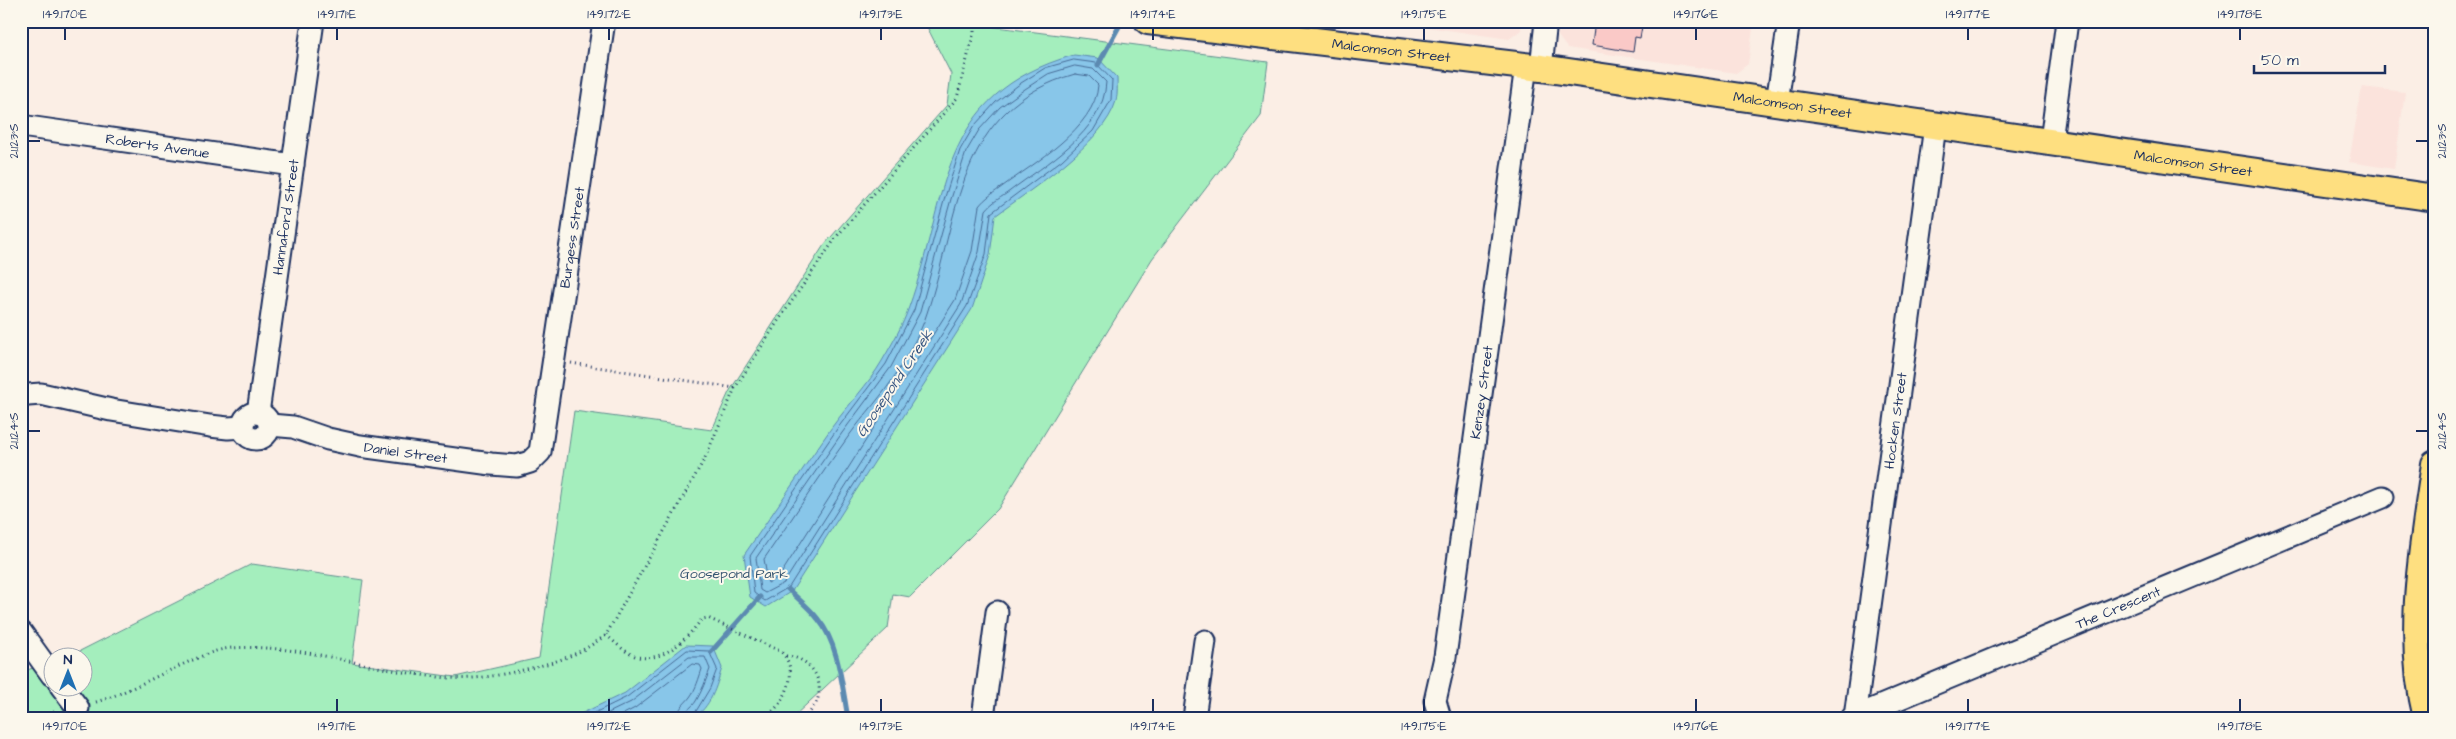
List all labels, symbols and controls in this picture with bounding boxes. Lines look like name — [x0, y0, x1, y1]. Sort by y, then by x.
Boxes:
text: 149.170°E — [43, 6, 87, 23]
text: 149.171°E — [318, 6, 356, 23]
text: 149.172°E — [587, 6, 631, 23]
text: 149.173°E — [860, 6, 902, 23]
text: 149.174°E — [1130, 6, 1176, 23]
text: 149.175°E — [1401, 6, 1447, 23]
text: 149.176°E — [1674, 6, 1718, 23]
text: 149.177°E — [1946, 6, 1990, 23]
text: 149.178°E — [2218, 6, 2262, 23]
street label: Malcomson Street — [1331, 34, 1452, 68]
scale bar — [2254, 42, 2385, 74]
text: 50 m — [2261, 50, 2299, 71]
street label: Malcomson Street — [1732, 87, 1853, 124]
text: 21.123°S — [6, 123, 23, 158]
text: 21.123°S — [2434, 123, 2451, 158]
street label: Roberts Avenue — [104, 129, 211, 164]
street label: Malcomson Street — [2133, 145, 2254, 182]
street label: Hannaford Street — [268, 158, 305, 276]
street label: Burgess Street — [555, 185, 590, 290]
water label: Goosepond Creek — [851, 325, 939, 441]
street label: Kenzey Street — [1466, 344, 1499, 440]
street label: Hocken Street — [1880, 371, 1913, 470]
text: 21.124°S — [6, 412, 23, 450]
text: 21.124°S — [2434, 412, 2451, 450]
street label: Daniel Street — [363, 438, 449, 469]
park label: Goosepond Park — [680, 564, 788, 584]
street label: The Crescent — [2073, 582, 2164, 635]
north arrow — [42, 646, 92, 696]
text: N — [64, 650, 73, 670]
text: 149.170°E — [43, 718, 87, 735]
text: 149.171°E — [318, 718, 356, 735]
text: 149.172°E — [587, 718, 631, 735]
text: 149.173°E — [860, 718, 902, 735]
text: 149.174°E — [1130, 718, 1176, 735]
text: 149.175°E — [1401, 718, 1447, 735]
text: 149.176°E — [1674, 718, 1718, 735]
text: 149.177°E — [1946, 718, 1990, 735]
text: 149.178°E — [2218, 718, 2262, 735]

